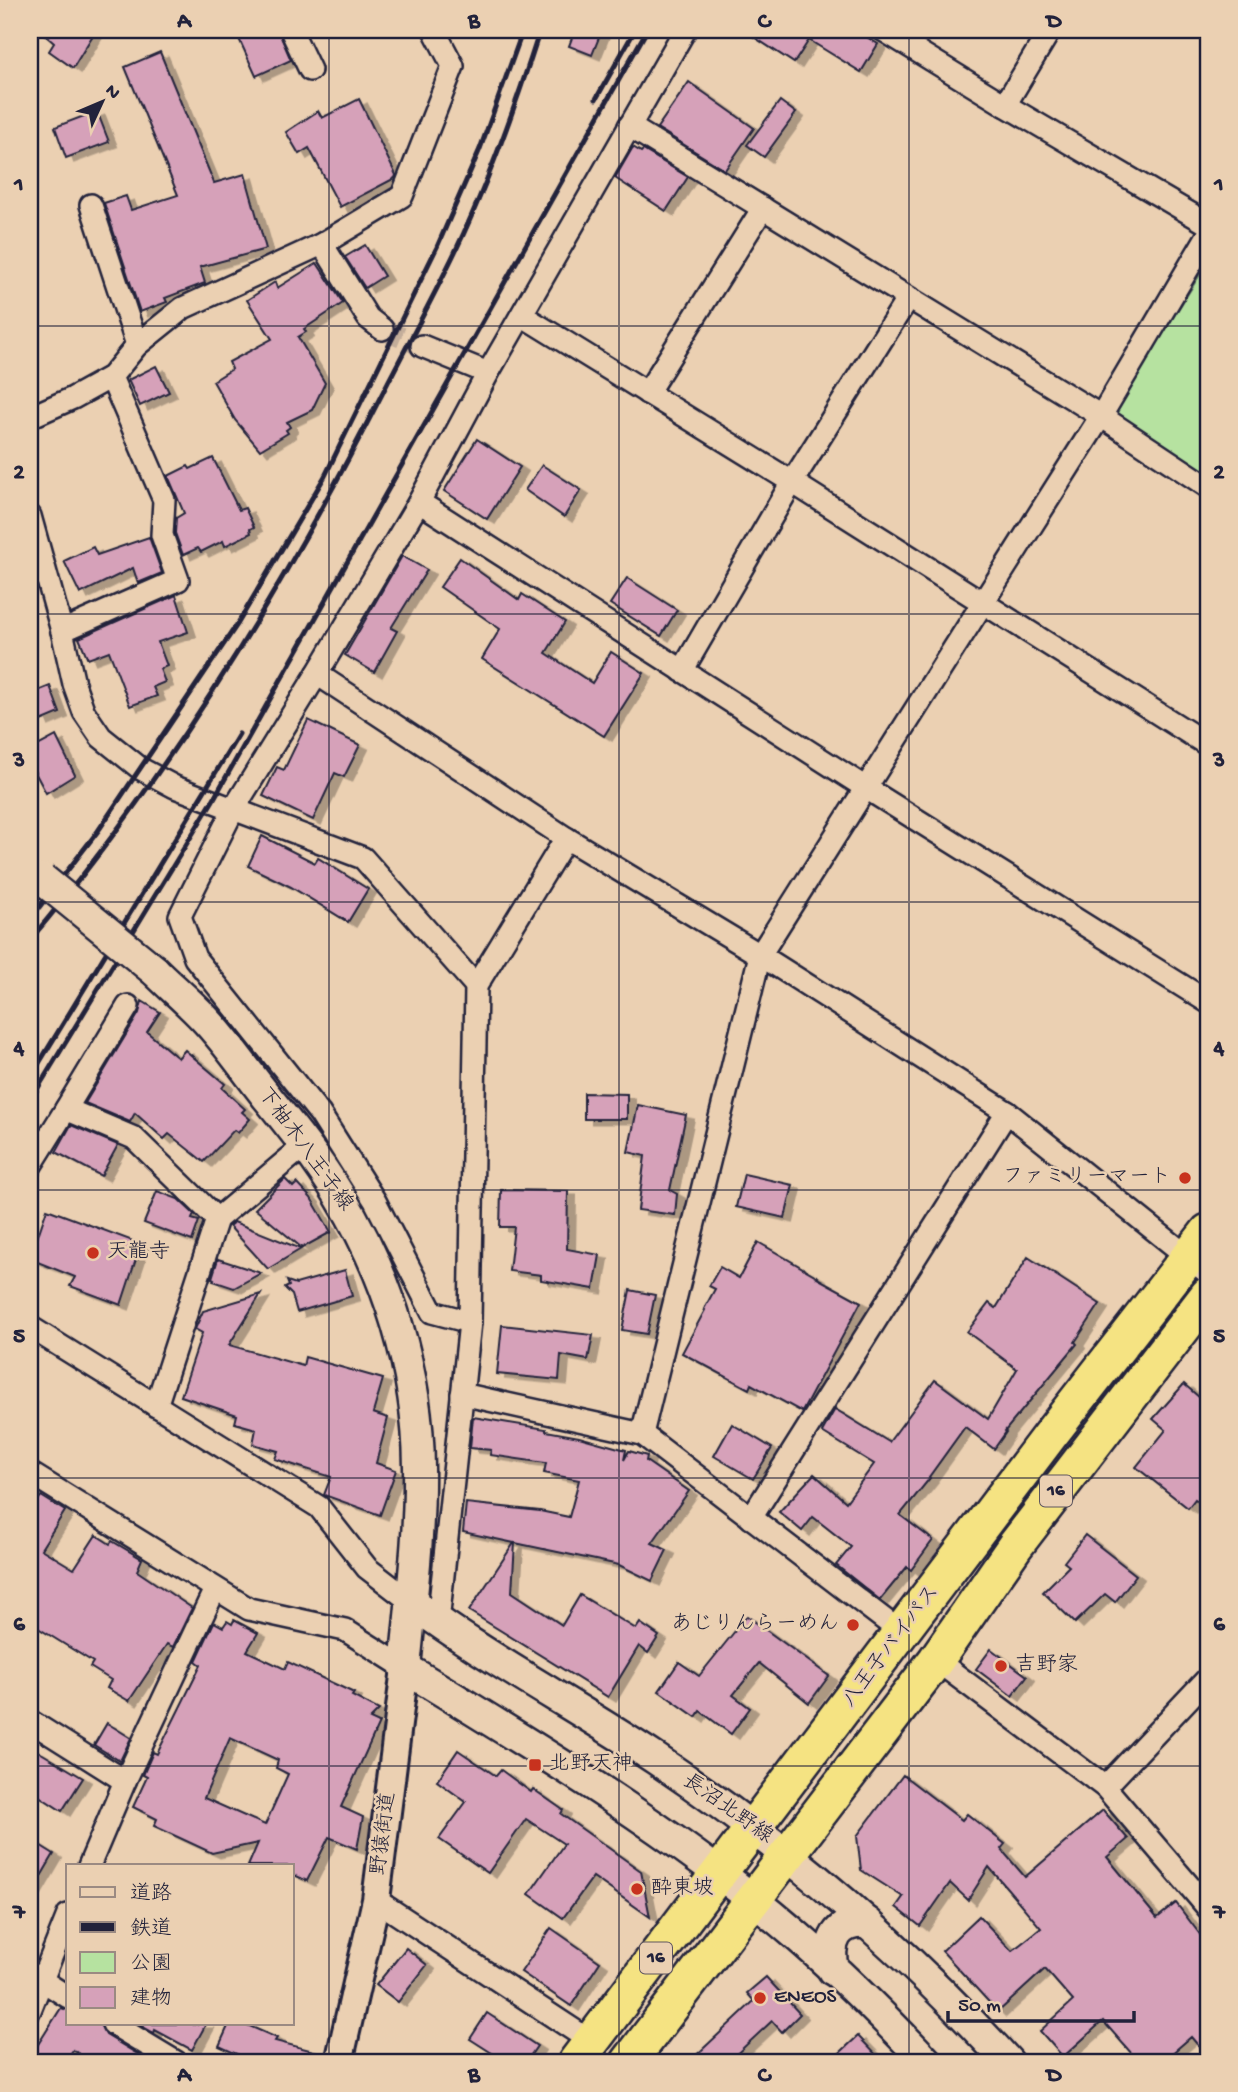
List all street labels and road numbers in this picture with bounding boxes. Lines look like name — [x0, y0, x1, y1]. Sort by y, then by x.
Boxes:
street label: 下柚木八王子線 — [251, 1083, 358, 1217]
road number: 16 — [1040, 1476, 1072, 1506]
street label: 八王子バイパス — [838, 1581, 946, 1713]
street label: 長沼北野線 — [677, 1769, 778, 1850]
street label: 野猿街道 — [366, 1791, 403, 1877]
road number: 16 — [640, 1942, 672, 1974]

